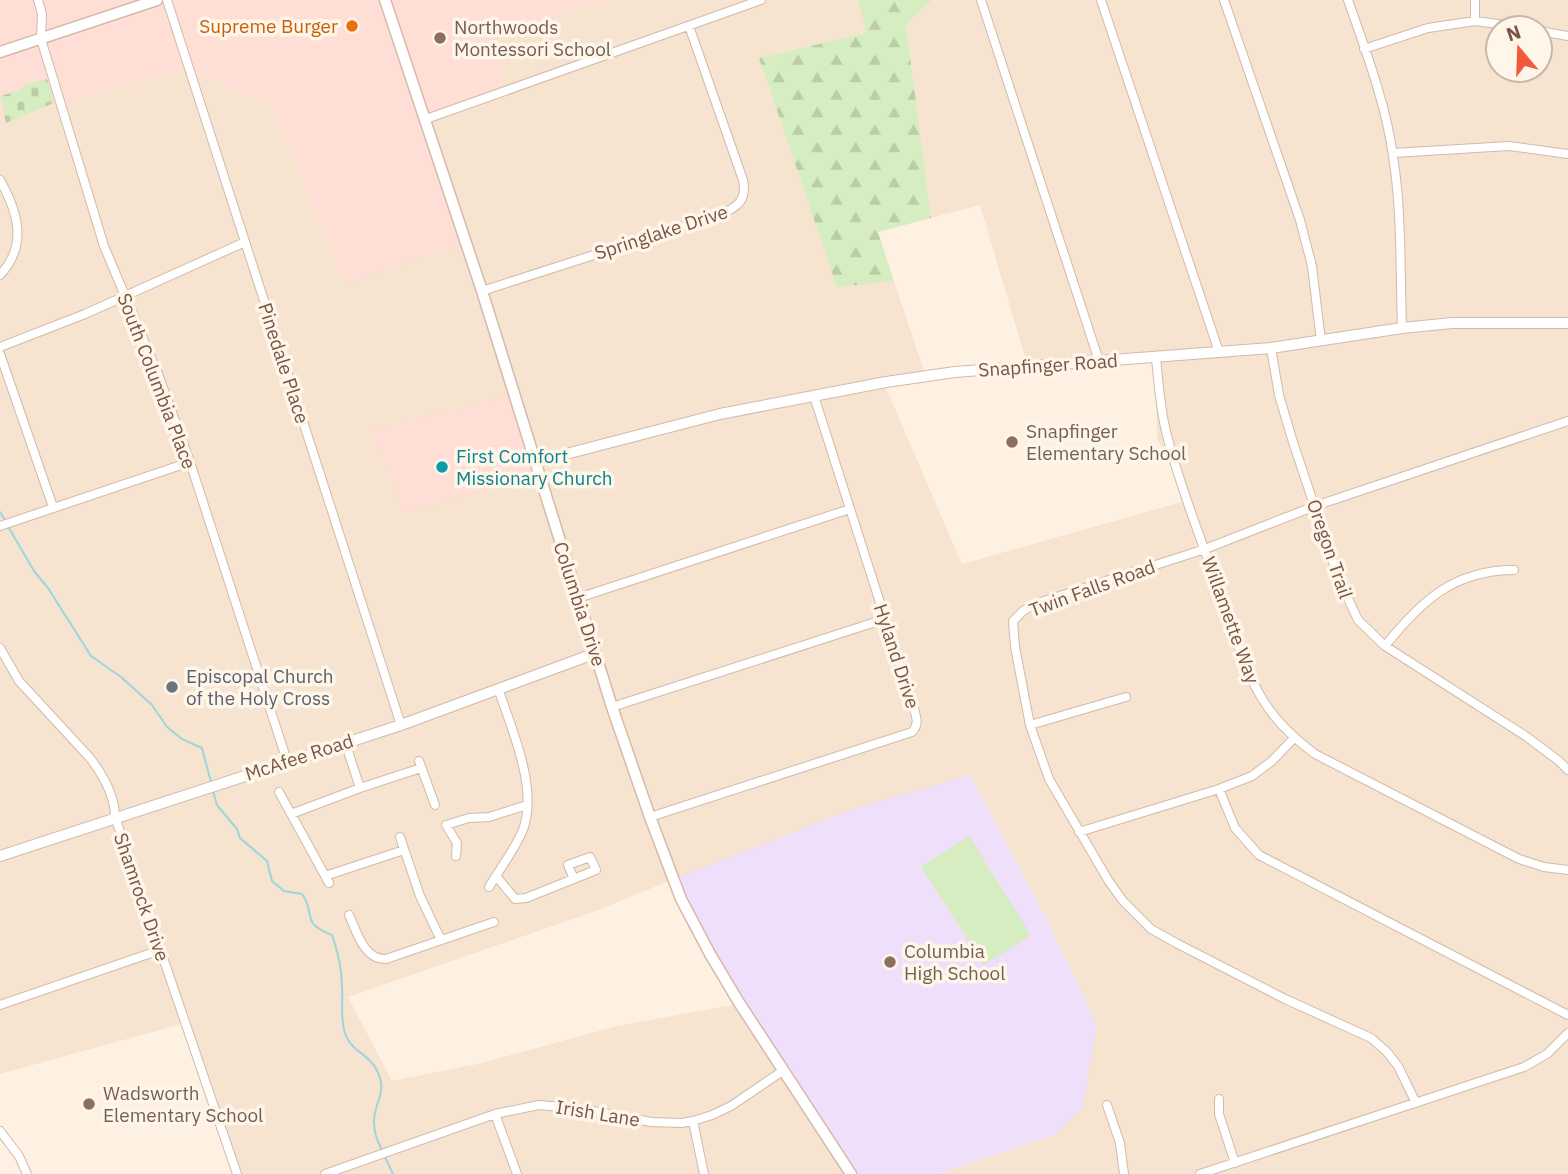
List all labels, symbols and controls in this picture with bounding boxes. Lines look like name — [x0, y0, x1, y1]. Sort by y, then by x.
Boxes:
place label: Supreme Burger — [199, 14, 338, 38]
north arrow — [1484, 14, 1554, 84]
place label: Northwoods Montessori School — [454, 15, 611, 61]
marker: Supreme Burger — [344, 18, 360, 34]
text: N — [1503, 19, 1524, 47]
marker: Northwoods Montessori School — [432, 30, 448, 46]
street label: Springlake Drive — [591, 199, 731, 265]
street label: South Columbia Place — [112, 290, 202, 472]
street label: Pinedale Place — [253, 300, 315, 426]
street label: Snapfinger Road — [977, 348, 1119, 382]
place label: Snapfinger Elementary School — [1026, 419, 1186, 465]
marker: Snapfinger Elementary School — [1004, 434, 1020, 450]
place label: First Comfort Missionary Church — [456, 444, 613, 490]
marker: First Comfort Missionary Church — [434, 459, 450, 475]
street label: Oregon Trail — [1302, 496, 1358, 602]
street label: Columbia Drive — [549, 539, 611, 669]
street label: Willamette Way — [1197, 553, 1265, 687]
street label: Twin Falls Road — [1026, 554, 1158, 622]
street label: Hyland Drive — [869, 601, 925, 711]
place label: Episcopal Church of the Holy Cross — [186, 664, 334, 710]
marker: Episcopal Church of the Holy Cross — [164, 679, 180, 695]
street label: McAfee Road — [242, 728, 356, 786]
street label: Shamrock Drive — [109, 830, 175, 964]
place label: Columbia High School — [904, 939, 1005, 985]
marker: Columbia High School — [882, 954, 898, 970]
place label: Wadsworth Elementary School — [103, 1081, 263, 1127]
street label: Irish Lane — [554, 1095, 642, 1131]
marker: Wadsworth Elementary School — [81, 1096, 97, 1112]

